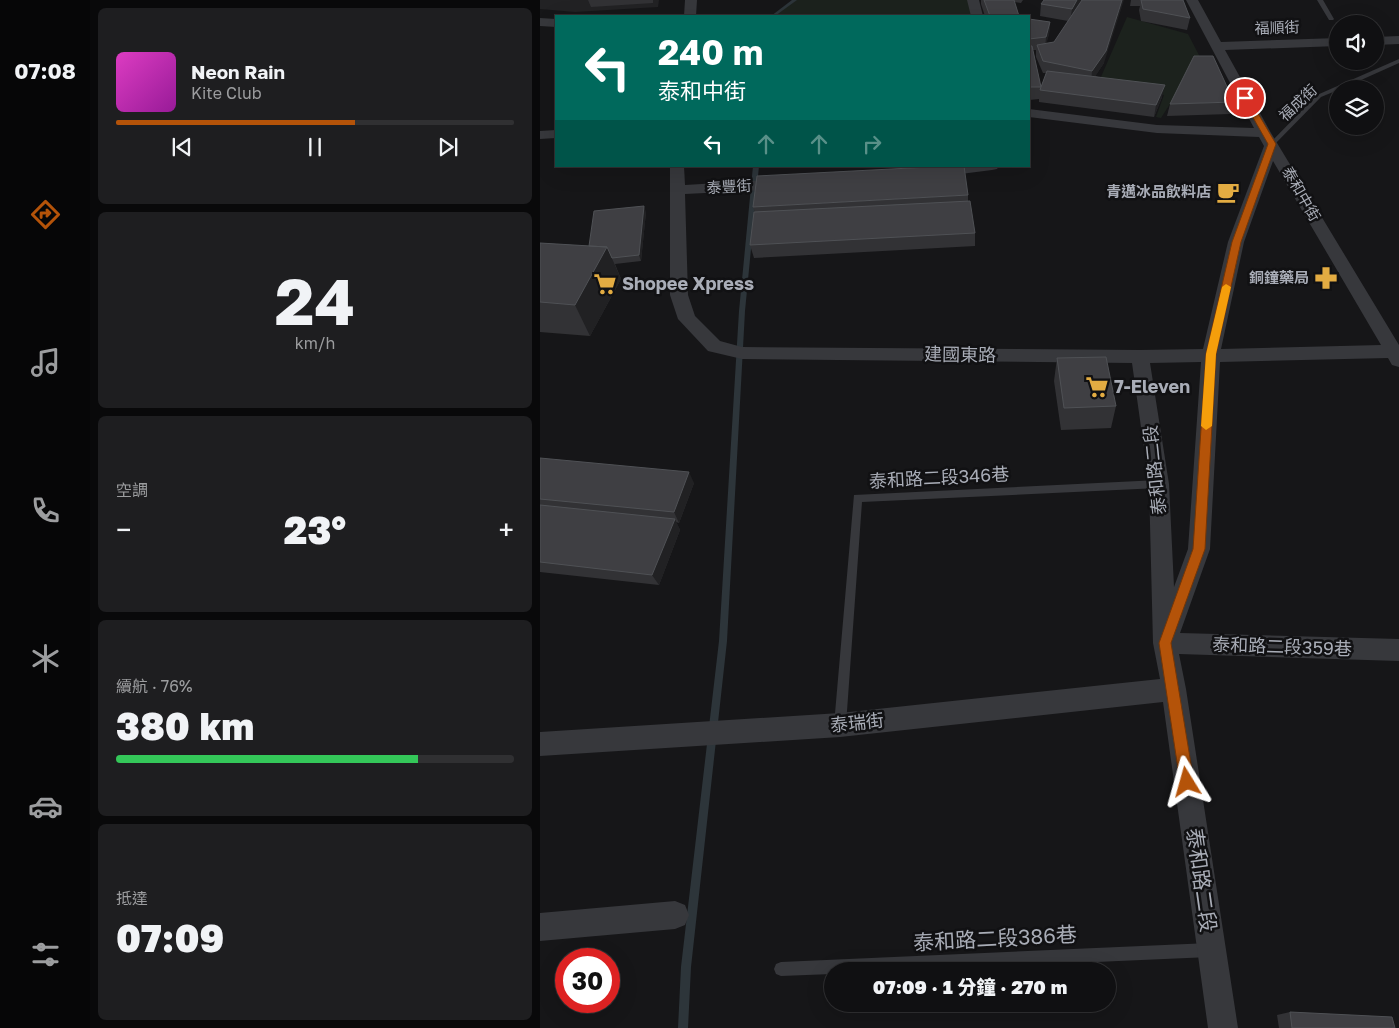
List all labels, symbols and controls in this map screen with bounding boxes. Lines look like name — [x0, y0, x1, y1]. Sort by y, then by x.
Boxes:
map controls — [1329, 15, 1384, 135]
button: sound — [1329, 15, 1384, 70]
street label: 福順街 — [1254, 17, 1300, 37]
text: 240 m — [658, 31, 763, 73]
icon: left — [575, 35, 640, 100]
text: 07:08 — [14, 57, 76, 84]
text: Neon Rain — [191, 60, 285, 83]
text: 泰和中街 — [658, 77, 746, 104]
pin — [1224, 77, 1266, 119]
street label: 福成街 — [1275, 80, 1320, 124]
button: layers — [1329, 80, 1384, 135]
text: Kite Club — [191, 83, 262, 103]
icon: arrive — [1231, 84, 1259, 112]
icon: left — [699, 130, 727, 158]
icon: ahead — [752, 130, 780, 158]
icon: ahead — [805, 130, 833, 158]
icon: right — [858, 130, 886, 158]
icon: previous — [168, 133, 196, 161]
icon: pause — [301, 133, 329, 161]
icon: next — [434, 133, 462, 161]
street label: 泰和中街 — [1279, 163, 1325, 224]
street label: 泰豐街 — [706, 176, 752, 196]
cafe icon: 青邁冰品飲料店 — [1215, 179, 1241, 205]
place label: 青邁冰品飲料店 — [1106, 182, 1211, 200]
icon: directions — [28, 197, 63, 232]
text: 24 — [275, 261, 355, 339]
pharmacy icon: 銅鐘藥局 — [1313, 265, 1339, 291]
place label: 銅鐘藥局 — [1249, 268, 1309, 286]
supermarket icon: Shopee Xpress — [592, 271, 618, 297]
place label: Shopee Xpress — [622, 272, 754, 294]
text: km/h — [295, 333, 335, 353]
street label: 建國東路 — [924, 342, 996, 366]
icon: music — [28, 345, 63, 380]
supermarket icon: 7-Eleven — [1084, 374, 1110, 400]
place label: 7-Eleven — [1114, 375, 1190, 397]
street label: 泰和路二段 — [1138, 424, 1170, 516]
street label: 泰和路二段346巷 — [868, 462, 1010, 492]
text: 空調 — [116, 480, 148, 500]
icon: phone — [28, 493, 63, 528]
text: 23° — [284, 507, 346, 552]
text: − — [116, 513, 131, 546]
text: + — [499, 513, 514, 546]
street label: 泰和路二段359巷 — [1212, 633, 1352, 659]
icon: climate — [28, 641, 63, 676]
text: 續航 · 76% — [116, 676, 192, 696]
text: 380 km — [116, 703, 254, 748]
street label: 泰瑞街 — [829, 708, 885, 736]
position arrow — [1160, 755, 1212, 807]
icon: car — [28, 789, 63, 824]
street label: 泰和路二段 — [1182, 826, 1222, 934]
text: 抵達 — [116, 888, 148, 908]
text: 07:09 — [116, 915, 224, 960]
street label: 泰和路二段386巷 — [912, 921, 1077, 955]
icon: filters — [28, 937, 63, 972]
speed limit sign: 30 — [555, 948, 620, 1013]
text: 07:09 · 1 分鐘 · 270 m — [873, 975, 1067, 998]

